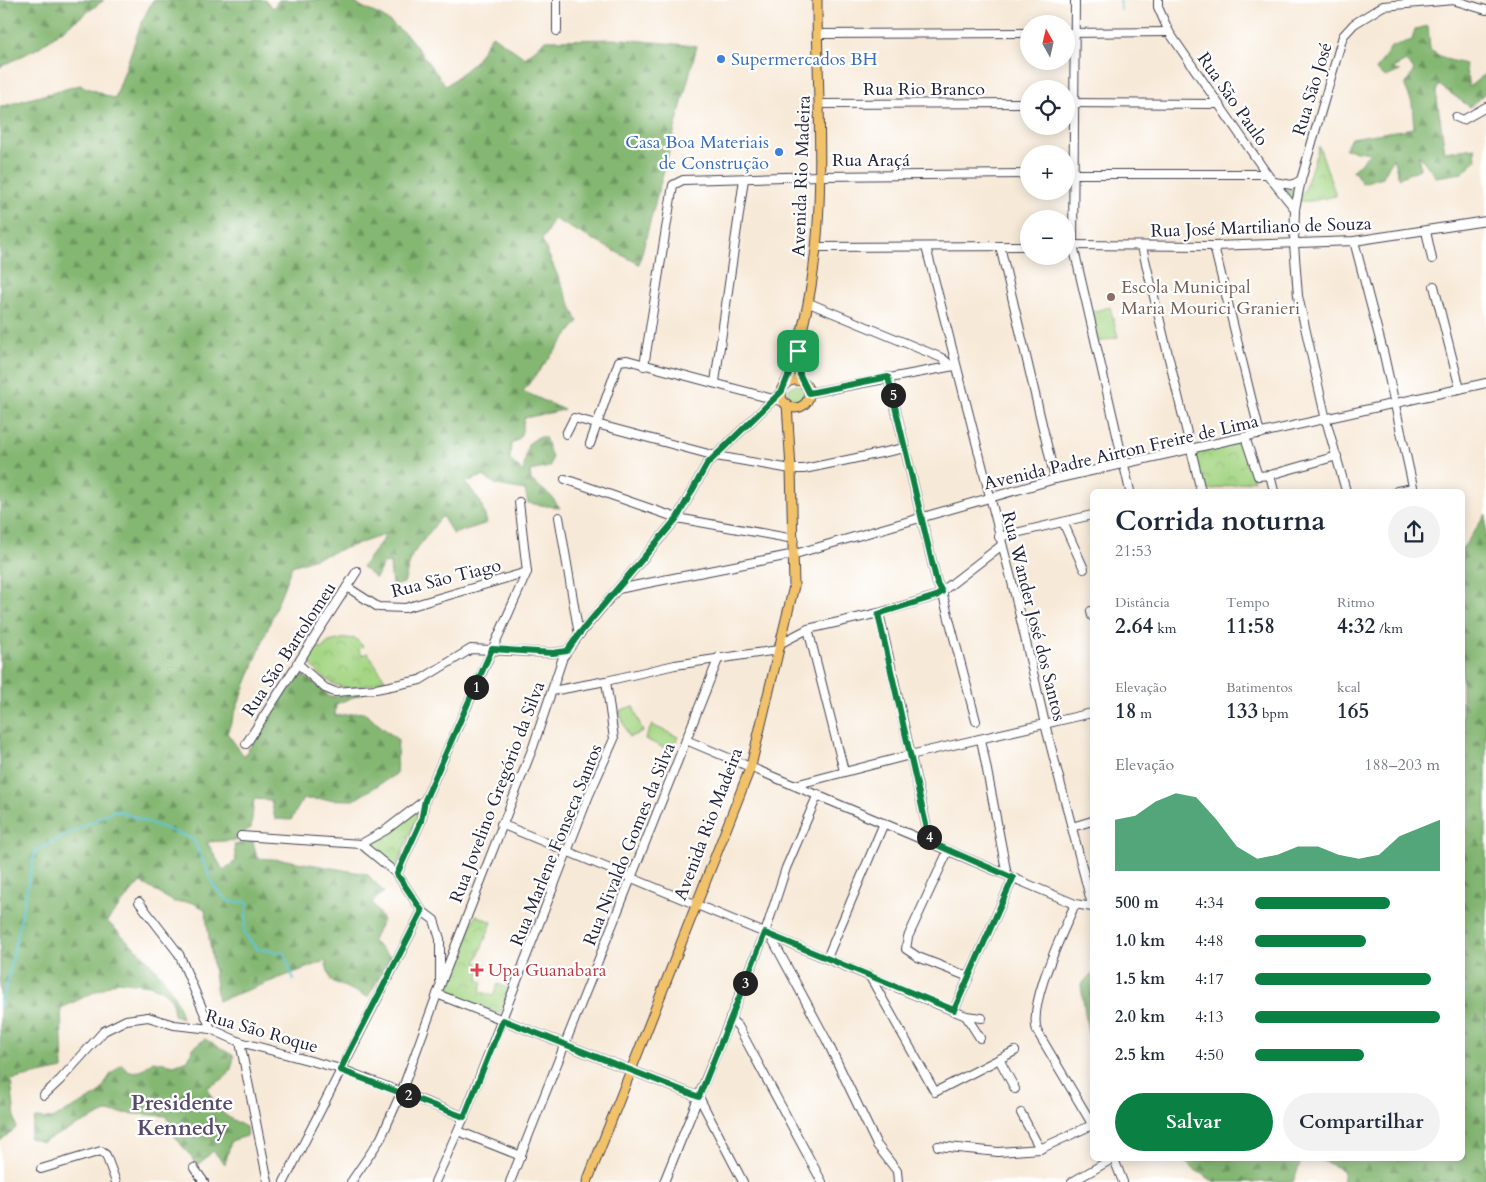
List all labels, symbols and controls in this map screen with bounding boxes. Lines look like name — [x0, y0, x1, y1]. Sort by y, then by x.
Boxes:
north arrow — [1020, 15, 1075, 70]
map controls — [1020, 15, 1075, 265]
street label: Rua São José — [1286, 39, 1339, 139]
place label: Supermercados BH — [731, 47, 878, 72]
street label: Rua São Paulo — [1191, 47, 1274, 151]
marker: Supermercados BH — [715, 53, 727, 65]
street label: Rua Rio Branco — [863, 77, 985, 102]
button: locate — [1020, 80, 1075, 135]
street label: Avenida Rio Madeira — [786, 95, 817, 257]
place label: Casa Boa Materiais de Construção — [625, 130, 769, 176]
button: + — [1020, 145, 1075, 200]
marker: Casa Boa Materiais de Construção — [773, 146, 785, 158]
street label: Rua Araçá — [832, 148, 910, 173]
button: − — [1020, 210, 1075, 265]
street label: Rua José Martiliano de Souza — [1150, 211, 1372, 244]
place label: Escola Municipal Maria Mourici Granieri — [1121, 275, 1300, 321]
marker: Escola Municipal Maria Mourici Granieri — [1105, 291, 1117, 303]
pin — [777, 330, 819, 372]
icon: arrive — [784, 337, 812, 365]
pin: 5 — [880, 382, 906, 408]
text: 5 — [890, 386, 897, 405]
street label: Avenida Padre Airton Freire de Lima — [981, 409, 1261, 496]
text: Corrida noturna — [1115, 502, 1325, 540]
button: share — [1388, 506, 1440, 558]
street label: Rua Wander José dos Santos — [995, 509, 1072, 724]
text: 21:53 — [1115, 540, 1152, 562]
street label: Rua São Tiago — [389, 553, 504, 604]
street label: Rua São Bartolomeu — [236, 577, 342, 721]
text: Distância — [1115, 593, 1170, 612]
text: Tempo — [1226, 593, 1269, 612]
text: Ritmo — [1337, 593, 1374, 612]
text: 2.64 — [1115, 612, 1153, 641]
text: 11:58 — [1226, 612, 1275, 641]
text: 4:32 — [1337, 612, 1375, 641]
text: km — [1153, 619, 1176, 638]
text: /km — [1375, 619, 1403, 638]
pin: 1 — [464, 674, 488, 700]
street label: Rua Jovelino Gregório da Silva — [444, 678, 551, 906]
text: 1 — [473, 678, 480, 697]
text: Elevação — [1115, 678, 1167, 697]
text: Batimentos — [1226, 678, 1293, 697]
text: kcal — [1337, 678, 1361, 697]
text: 18 — [1115, 697, 1137, 726]
text: 133 — [1226, 697, 1258, 726]
text: 165 — [1337, 697, 1369, 726]
text: m — [1137, 704, 1152, 723]
text: bpm — [1258, 704, 1289, 723]
street label: Rua Nivaldo Gomes da Silva — [577, 739, 682, 949]
street label: Rua Marlene Fonseca Santos — [504, 740, 609, 950]
street label: Avenida Rio Madeira — [668, 744, 749, 904]
text: Elevação — [1115, 754, 1174, 776]
text: 188–203 m — [1364, 754, 1440, 776]
pin: 4 — [916, 824, 942, 850]
text: 4 — [926, 828, 933, 847]
text: 500 m — [1115, 892, 1159, 914]
text: 4:34 — [1195, 892, 1224, 914]
text: 1.0 km — [1115, 930, 1165, 952]
text: 4:48 — [1195, 930, 1224, 952]
place label: Upa Guanabara — [488, 958, 607, 983]
marker: Upa Guanabara — [470, 963, 484, 977]
text: 1.5 km — [1115, 968, 1165, 990]
text: 4:17 — [1195, 968, 1224, 990]
pin: 3 — [732, 970, 758, 996]
text: 3 — [742, 974, 749, 993]
street label: Rua São Roque — [203, 1003, 321, 1060]
text: 2.0 km — [1115, 1006, 1165, 1028]
text: 4:13 — [1195, 1006, 1224, 1028]
text: 2.5 km — [1115, 1044, 1165, 1066]
text: 4:50 — [1195, 1044, 1224, 1066]
pin: 2 — [396, 1082, 420, 1108]
text: 2 — [405, 1086, 412, 1105]
district label: Presidente Kennedy — [131, 1088, 233, 1143]
button: Salvar — [1115, 1093, 1273, 1151]
button: Compartilhar — [1283, 1093, 1440, 1151]

